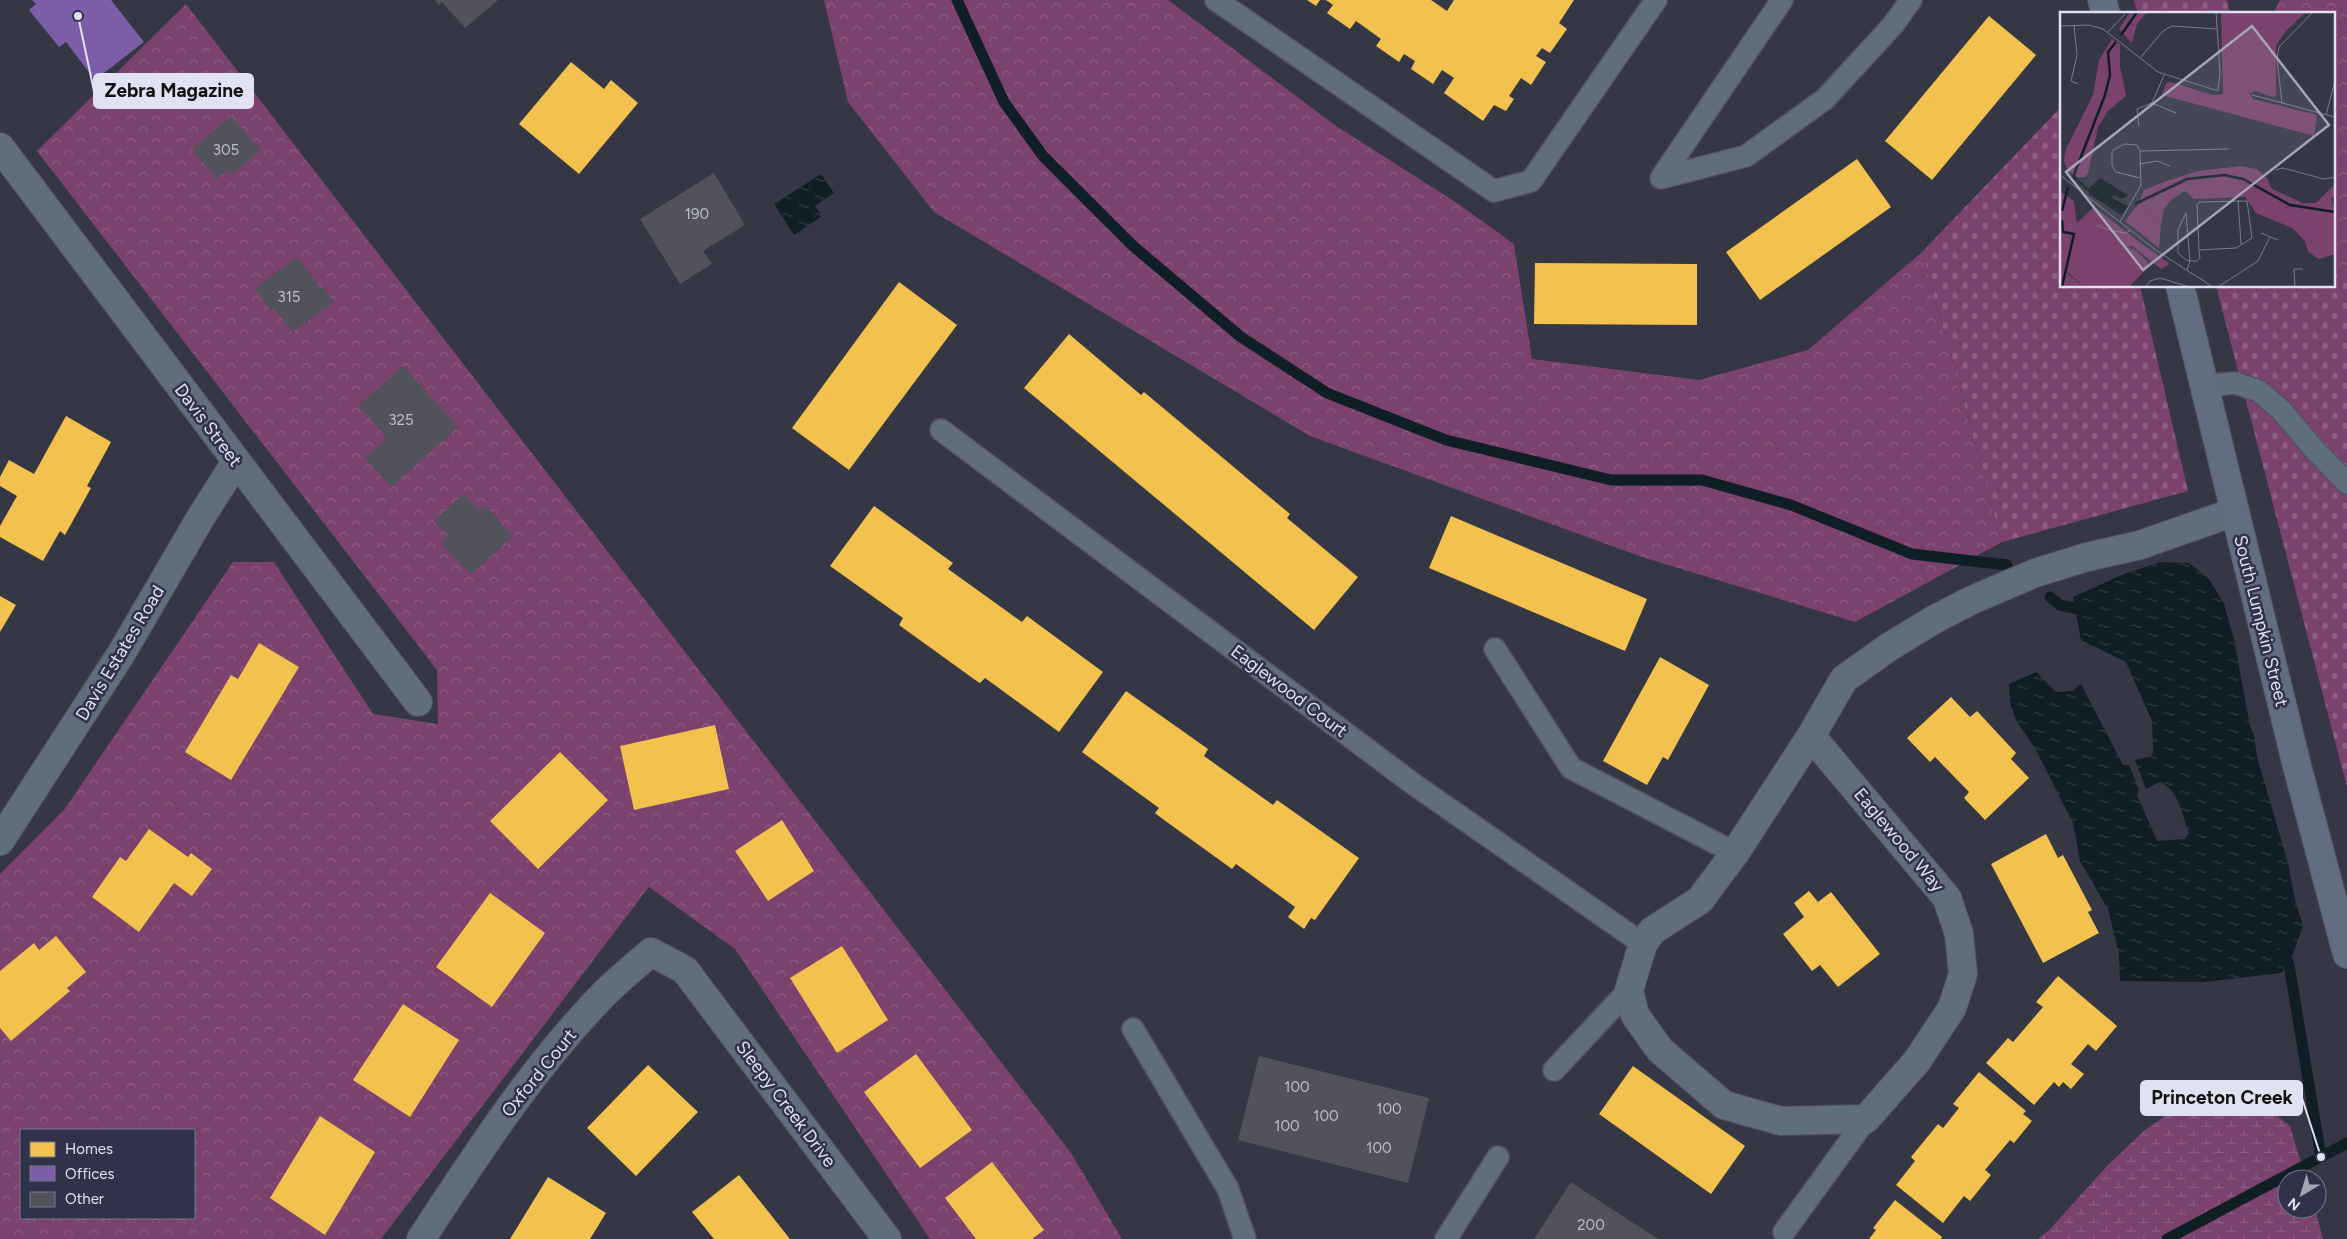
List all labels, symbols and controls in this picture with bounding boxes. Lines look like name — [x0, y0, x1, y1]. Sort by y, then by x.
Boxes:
inset map — [2060, 12, 2334, 288]
callout: Zebra Magazine — [94, 74, 253, 108]
text: Zebra Magazine — [104, 79, 244, 102]
house number: 305 — [213, 141, 239, 159]
house number: 190 — [685, 205, 709, 223]
house number: 315 — [278, 288, 300, 306]
street label: Davis Street — [170, 379, 246, 471]
house number: 325 — [388, 411, 414, 429]
street label: South Lumpkin Street — [2229, 533, 2293, 709]
street label: Davis Estates Road — [71, 581, 169, 725]
street label: Eaglewood Court — [1226, 640, 1352, 742]
street label: Eaglewood Way — [1849, 784, 1949, 897]
street label: Oxford Court — [497, 1024, 581, 1121]
street label: Sleepy Creek Drive — [731, 1036, 841, 1172]
house number: 100 — [1284, 1078, 1310, 1096]
callout: Princeton Creek — [2141, 1081, 2302, 1115]
text: Princeton Creek — [2151, 1086, 2293, 1109]
house number: 100 — [1376, 1100, 1402, 1118]
house number: 100 — [1313, 1107, 1339, 1125]
house number: 100 — [1274, 1117, 1300, 1135]
legend — [20, 1129, 195, 1219]
house number: 100 — [1366, 1139, 1392, 1157]
text: Homes — [65, 1140, 113, 1158]
text: Offices — [65, 1165, 115, 1183]
north arrow — [2277, 1169, 2327, 1219]
text: Other — [65, 1190, 104, 1208]
text: N — [2285, 1194, 2304, 1214]
house number: 200 — [1577, 1216, 1605, 1234]

